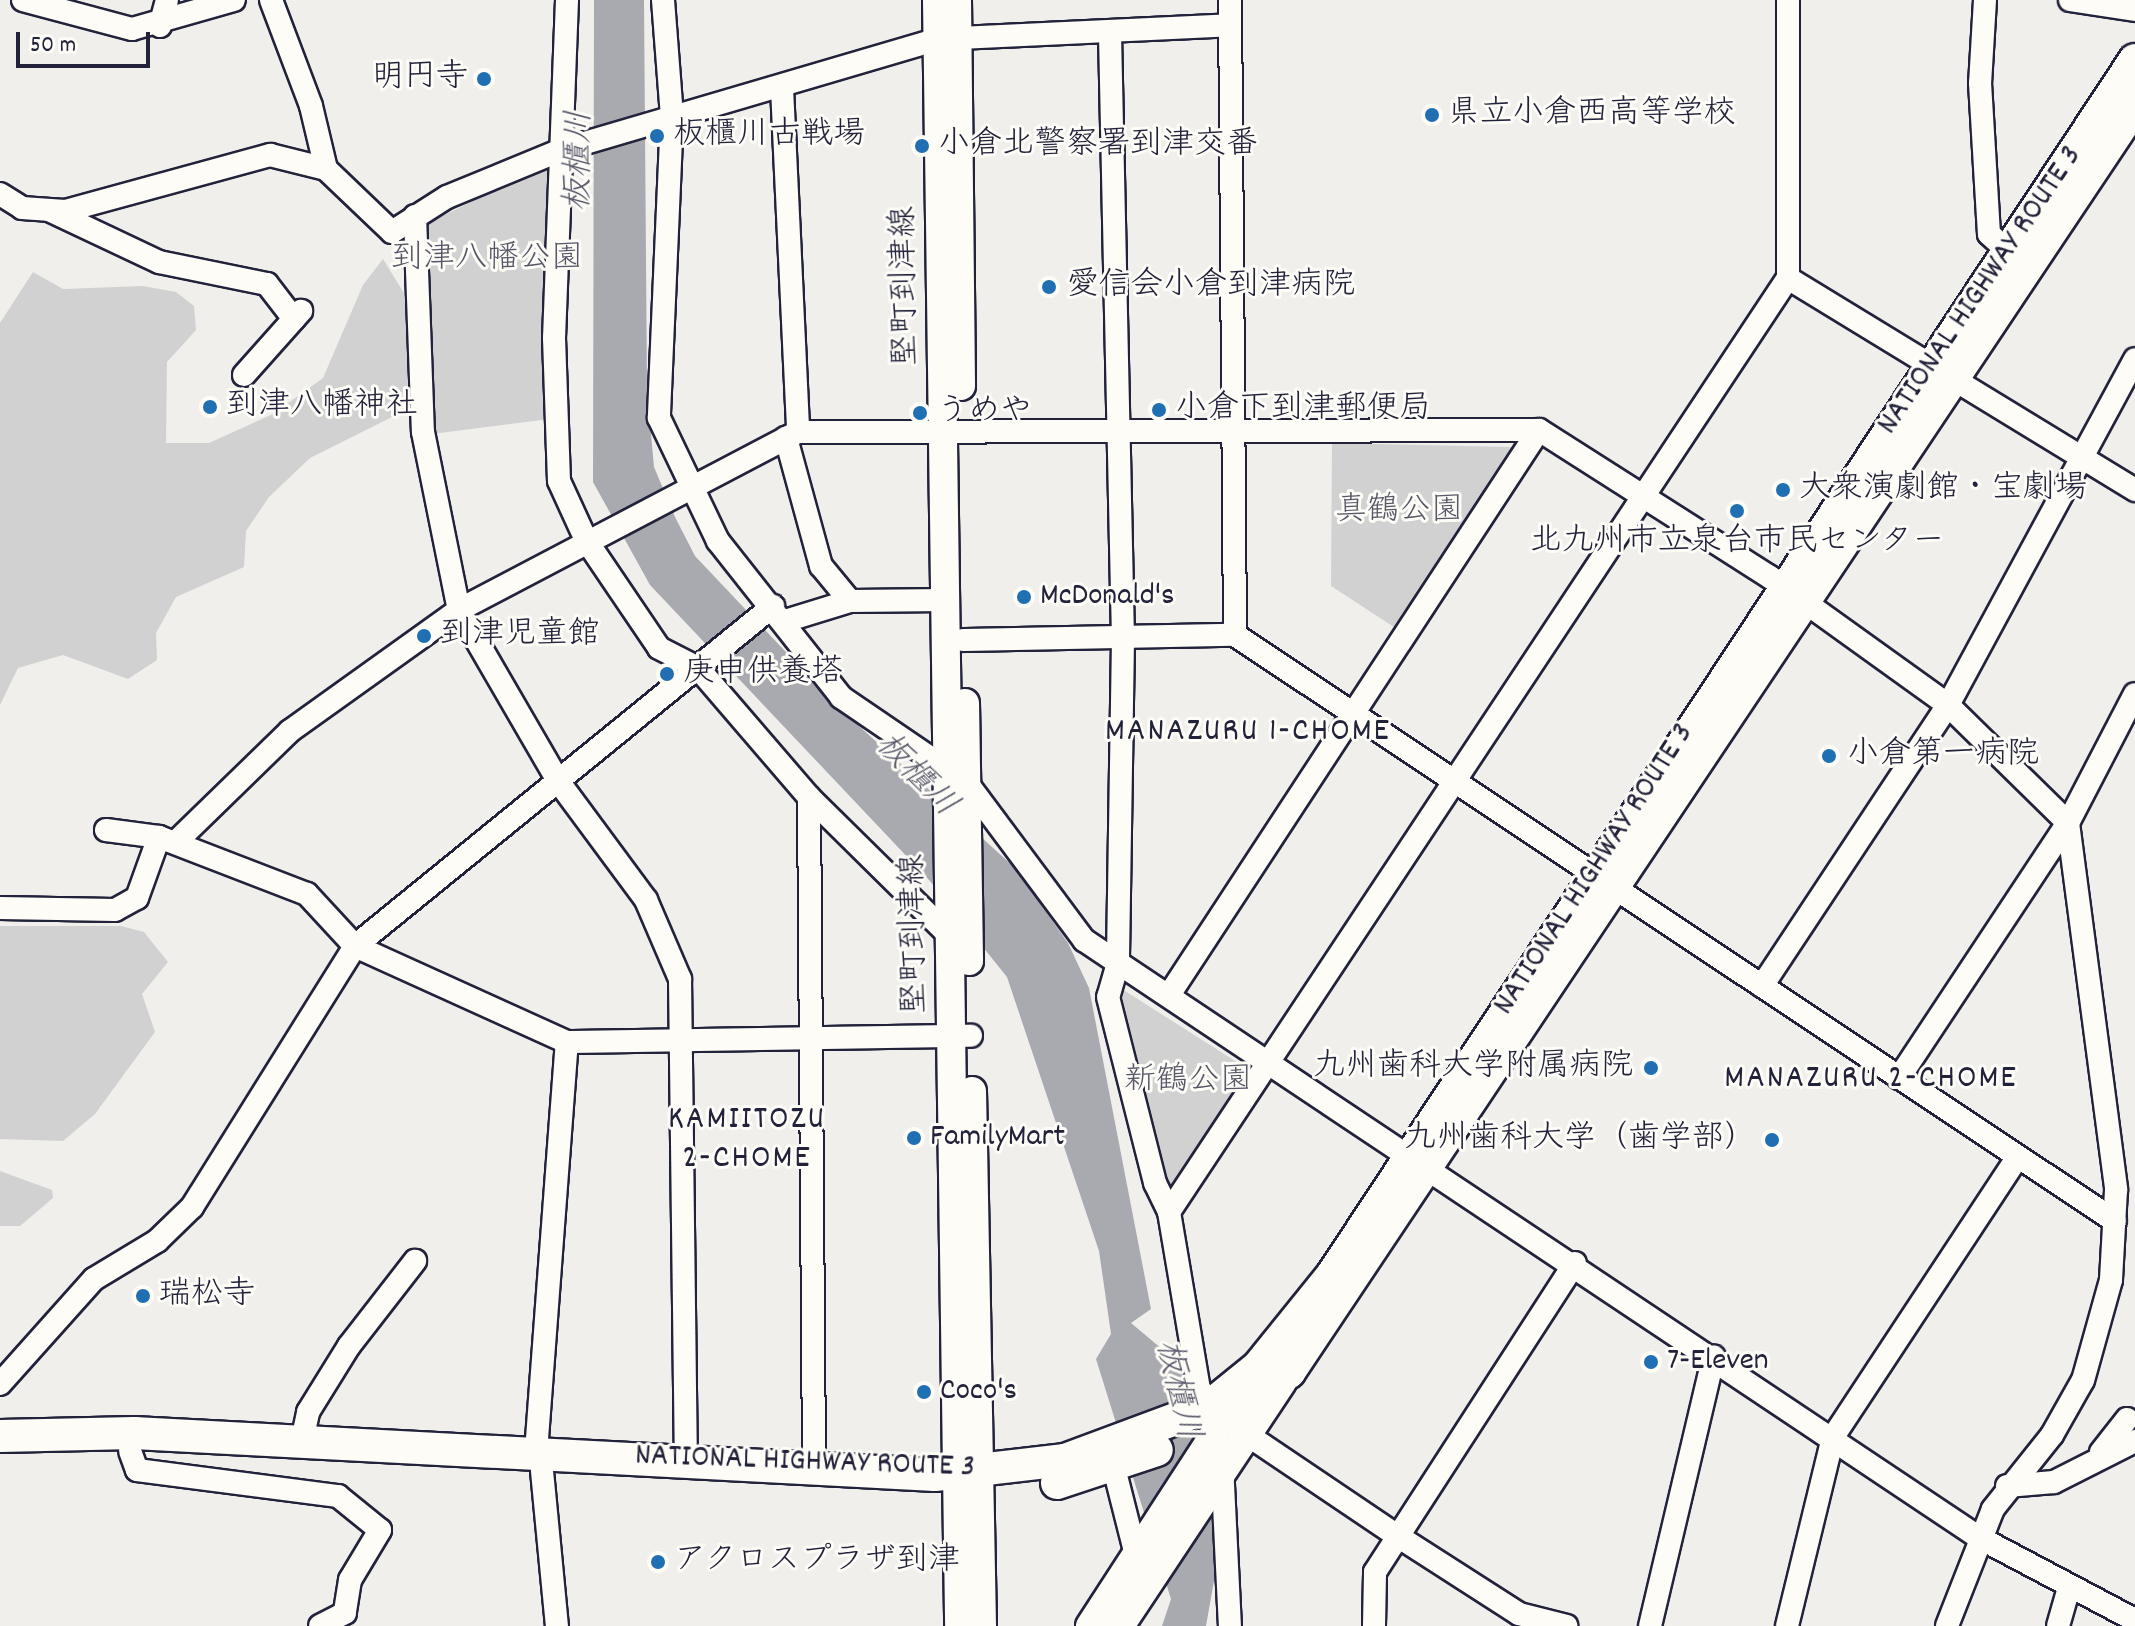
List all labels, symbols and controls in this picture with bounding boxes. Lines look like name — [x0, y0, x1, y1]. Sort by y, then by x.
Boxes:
scale bar — [20, 16, 154, 66]
text: 50 m — [30, 29, 76, 63]
place label: 明円寺 — [372, 60, 468, 98]
marker: 明円寺 — [475, 70, 493, 88]
place label: 県立小倉西高等学校 — [1448, 96, 1736, 134]
marker: 県立小倉西高等学校 — [1423, 106, 1441, 124]
water label: 板櫃川 — [560, 110, 602, 212]
place label: 板櫃川古戦場 — [673, 117, 865, 155]
marker: 板櫃川古戦場 — [648, 127, 666, 145]
place label: 小倉北警察署到津交番 — [938, 127, 1258, 165]
marker: 小倉北警察署到津交番 — [913, 137, 931, 155]
street label: NATIONAL HIGHWAY ROUTE 3 — [1870, 139, 2092, 443]
street label: 堅町到津線 — [886, 206, 928, 366]
park label: 到津八幡公園 — [391, 241, 583, 279]
place label: 愛信会小倉到津病院 — [1067, 268, 1355, 306]
marker: 愛信会小倉到津病院 — [1038, 276, 1060, 298]
place label: 到津八幡神社 — [226, 388, 418, 426]
place label: 小倉下到津郵便局 — [1175, 391, 1431, 429]
place label: うめや — [936, 394, 1032, 432]
marker: 到津八幡神社 — [201, 398, 219, 416]
marker: 小倉下到津郵便局 — [1150, 401, 1168, 419]
marker: うめや — [911, 404, 929, 422]
place label: 大衆演劇館・宝劇場 — [1799, 471, 2087, 509]
marker: 大衆演劇館・宝劇場 — [1774, 481, 1792, 499]
park label: 真鶴公園 — [1335, 493, 1463, 531]
marker: 北九州市立泉台市民センター — [1728, 502, 1746, 520]
place label: 北九州市立泉台市民センター — [1529, 524, 1945, 562]
place label: McDonald's — [1040, 578, 1175, 616]
marker: McDonald's — [1015, 588, 1033, 606]
place label: 到津児童館 — [440, 617, 600, 655]
marker: 到津児童館 — [415, 627, 433, 645]
place label: 庚申供養塔 — [683, 655, 843, 693]
marker: 庚申供養塔 — [658, 665, 676, 683]
district label: MANAZURU 1-CHOME — [1105, 713, 1391, 753]
street label: NATIONAL HIGHWAY ROUTE 3 — [1486, 717, 1704, 1023]
water label: 板櫃川 — [865, 725, 965, 827]
place label: 小倉第一病院 — [1847, 737, 2039, 775]
marker: 小倉第一病院 — [1818, 745, 1840, 767]
street label: 堅町到津線 — [895, 854, 937, 1014]
place label: 九州歯科大学附属病院 — [1313, 1049, 1633, 1087]
marker: 九州歯科大学附属病院 — [1640, 1057, 1662, 1079]
district label: MANAZURU 2-CHOME — [1724, 1060, 2018, 1100]
park label: 新鶴公園 — [1124, 1063, 1252, 1101]
district label: KAMIITOZU 2-CHOME — [668, 1100, 826, 1180]
place label: FamilyMart — [930, 1119, 1065, 1157]
place label: 九州歯科大学（歯学部） — [1404, 1121, 1756, 1159]
marker: FamilyMart — [905, 1129, 923, 1147]
marker: 九州歯科大学（歯学部） — [1763, 1131, 1781, 1149]
place label: 瑞松寺 — [159, 1277, 255, 1315]
marker: 瑞松寺 — [134, 1287, 152, 1305]
water label: 板櫃川 — [1145, 1336, 1207, 1444]
place label: 7-Eleven — [1667, 1343, 1769, 1381]
marker: 7-Eleven — [1642, 1353, 1660, 1371]
place label: Coco's — [940, 1373, 1017, 1411]
marker: Coco's — [915, 1383, 933, 1401]
street label: NATIONAL HIGHWAY ROUTE 3 — [634, 1438, 976, 1488]
place label: アクロスプラザ到津 — [674, 1543, 962, 1581]
marker: アクロスプラザ到津 — [649, 1553, 667, 1571]

